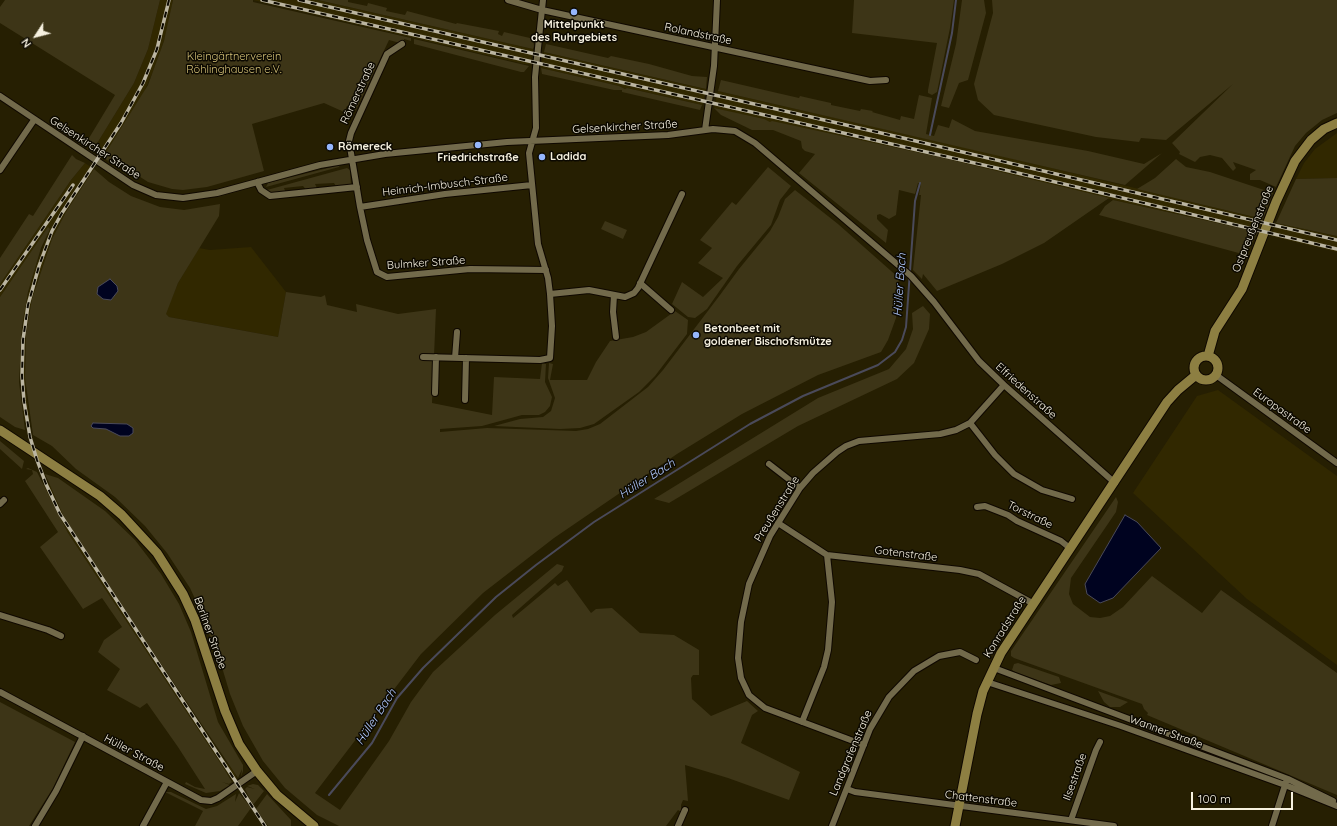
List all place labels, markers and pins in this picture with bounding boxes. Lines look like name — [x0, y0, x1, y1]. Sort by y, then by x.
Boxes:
marker: Mittelpunkt des Ruhrgebiets — [569, 7, 579, 17]
place label: Mittelpunkt des Ruhrgebiets — [531, 18, 617, 44]
place label: Römereck — [338, 140, 392, 154]
marker: Friedrichstraße — [473, 140, 483, 150]
marker: Römereck — [325, 142, 335, 152]
place label: Ladida — [550, 150, 586, 164]
place label: Friedrichstraße — [437, 151, 519, 165]
marker: Ladida — [537, 152, 547, 162]
place label: Betonbeet mit goldener Bischofsmütze — [704, 322, 832, 348]
marker: Betonbeet mit goldener Bischofsmütze — [691, 330, 701, 340]

